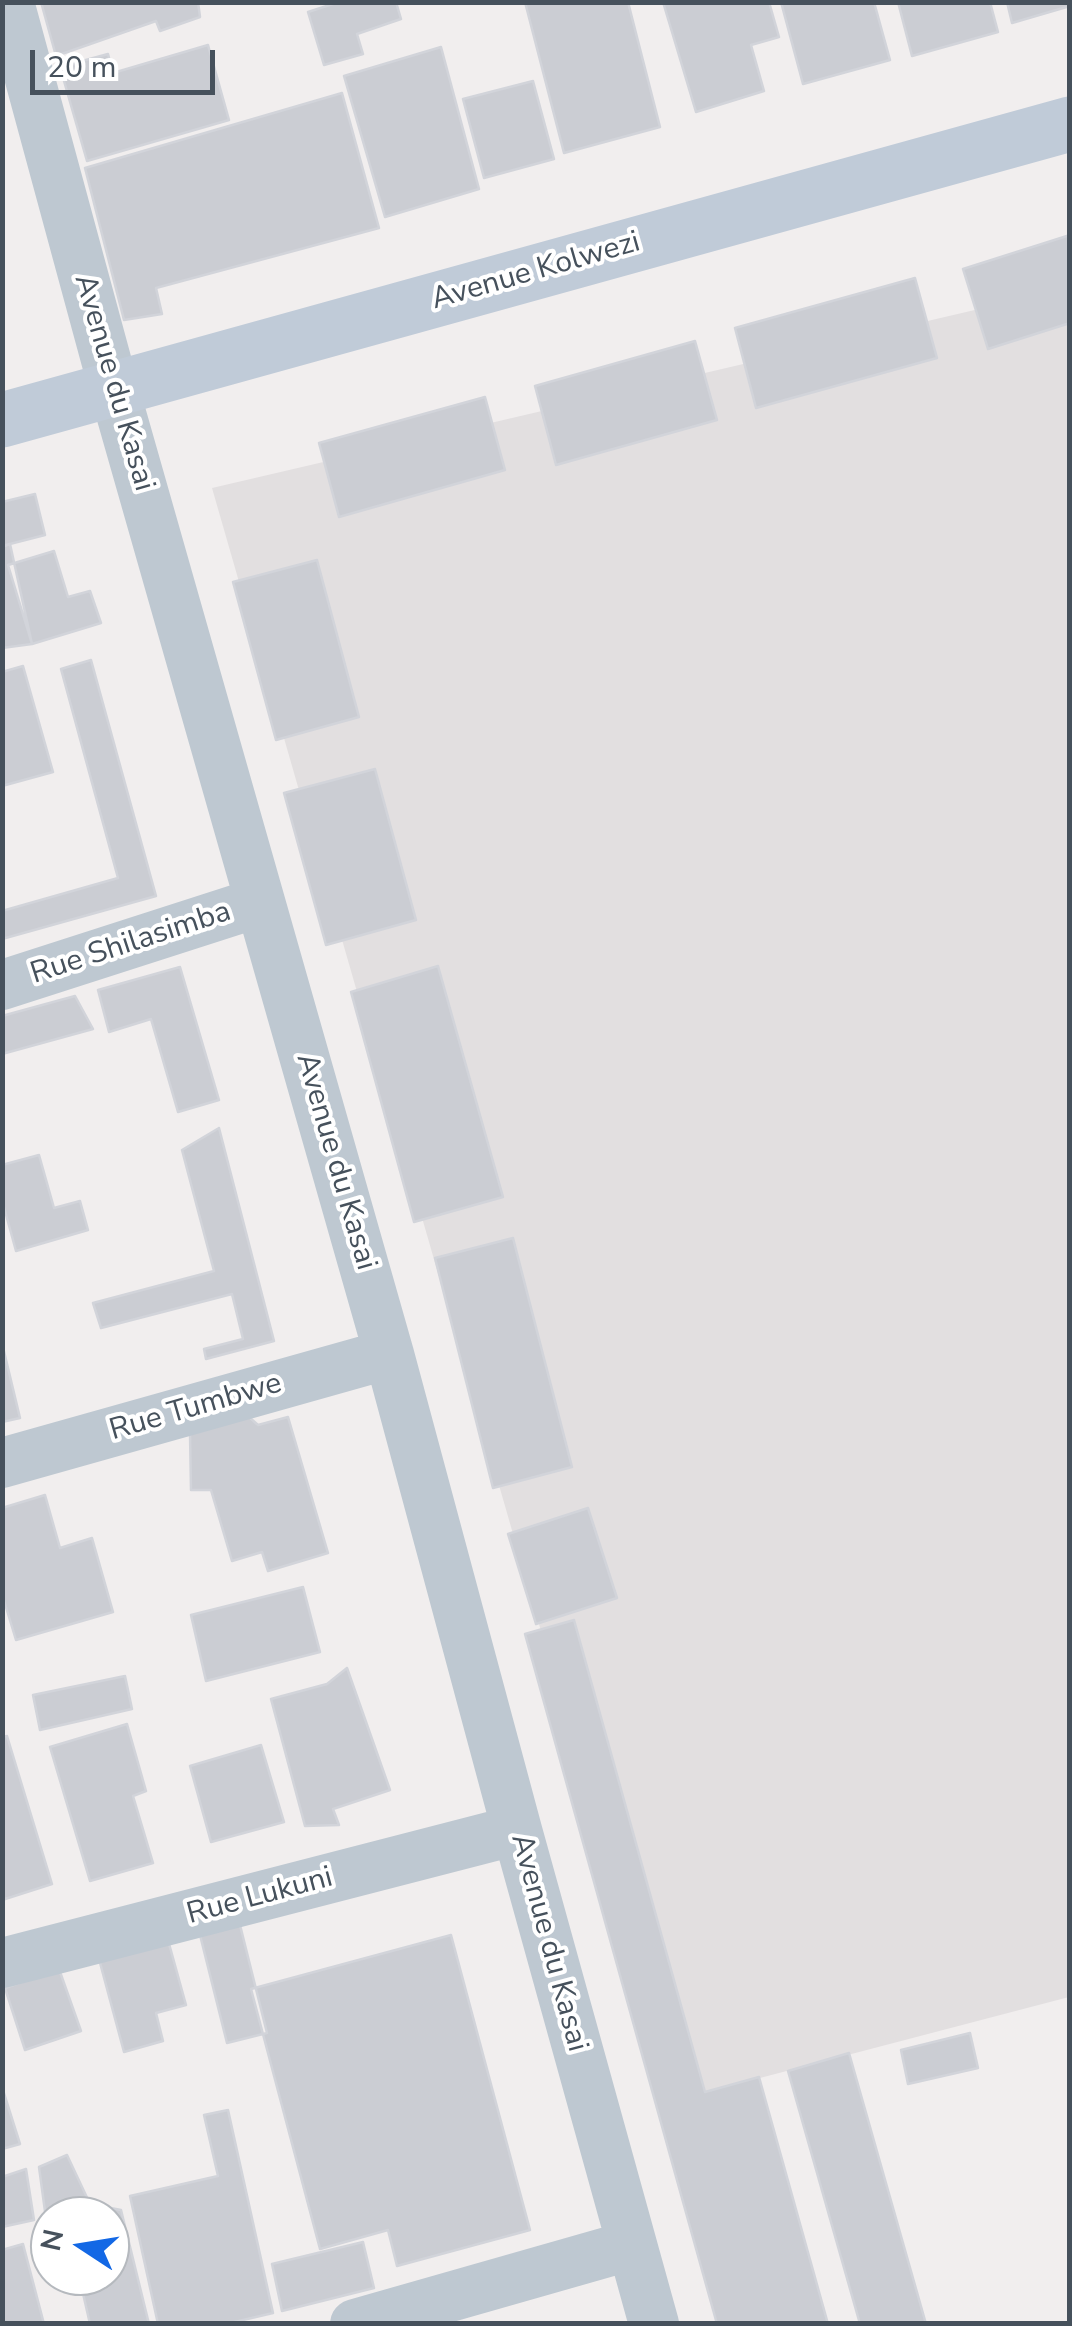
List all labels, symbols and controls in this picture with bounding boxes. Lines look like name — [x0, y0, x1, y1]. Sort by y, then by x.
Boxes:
scale bar — [35, 30, 220, 92]
text: 20 m — [47, 47, 116, 88]
street label: Avenue Kolwezi — [428, 225, 644, 319]
street label: Avenue du Kasai — [65, 270, 161, 496]
street label: Rue Shilasimba — [26, 895, 236, 993]
street label: Avenue du Kasai — [287, 1049, 383, 1275]
street label: Rue Tumbwe — [106, 1366, 286, 1450]
street label: Avenue du Kasai — [502, 1830, 594, 2056]
street label: Rue Lukuni — [183, 1860, 337, 1934]
north arrow — [30, 2196, 130, 2296]
text: N — [32, 2226, 73, 2254]

